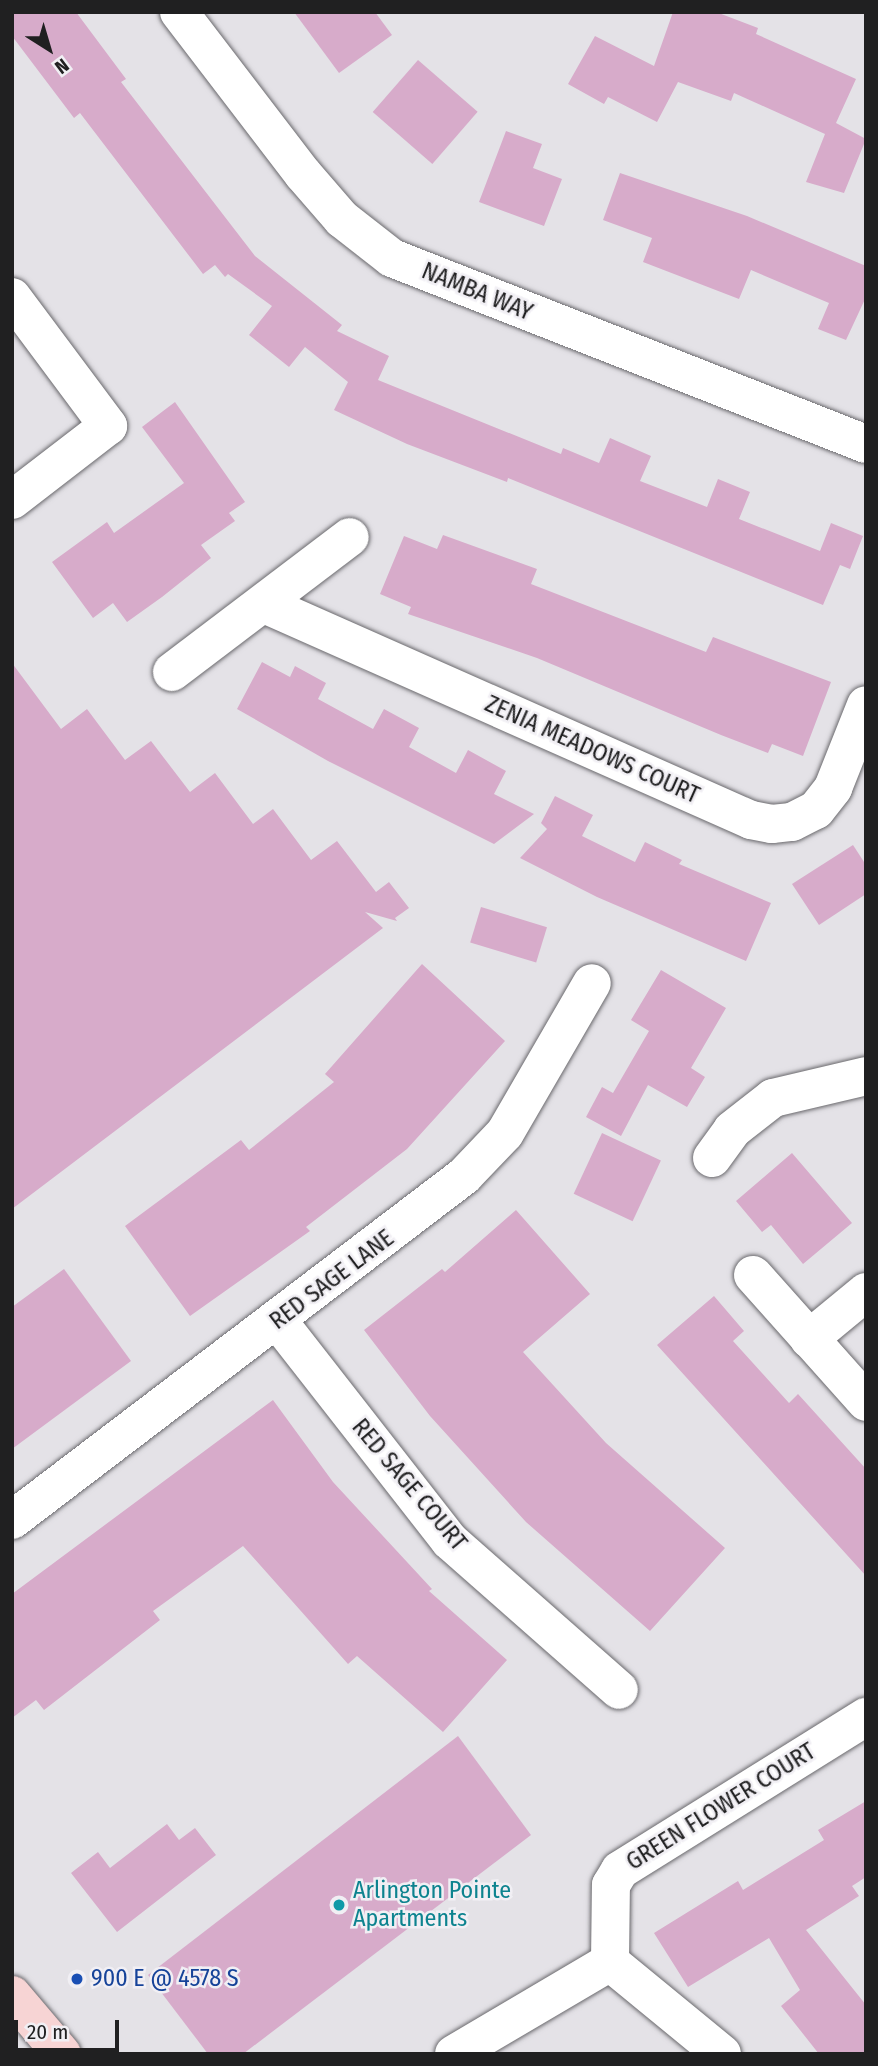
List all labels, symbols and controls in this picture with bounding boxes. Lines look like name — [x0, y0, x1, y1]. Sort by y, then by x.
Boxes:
north arrow — [14, 14, 84, 84]
text: N — [50, 54, 73, 79]
street label: NAMBA WAY — [417, 257, 537, 327]
street label: ZENIA MEADOWS COURT — [480, 690, 704, 810]
street label: RED SAGE LANE — [264, 1224, 400, 1336]
street label: RED SAGE COURT — [345, 1413, 473, 1557]
street label: GREEN FLOWER COURT — [621, 1737, 821, 1877]
place label: Arlington Pointe Apartments — [353, 1877, 511, 1933]
marker: Arlington Pointe Apartments — [331, 1897, 347, 1913]
place label: 900 E @ 4578 S — [91, 1965, 239, 1993]
marker: 900 E @ 4578 S — [69, 1971, 85, 1987]
scale bar — [18, 2007, 122, 2050]
text: 20 m — [27, 2019, 68, 2045]

